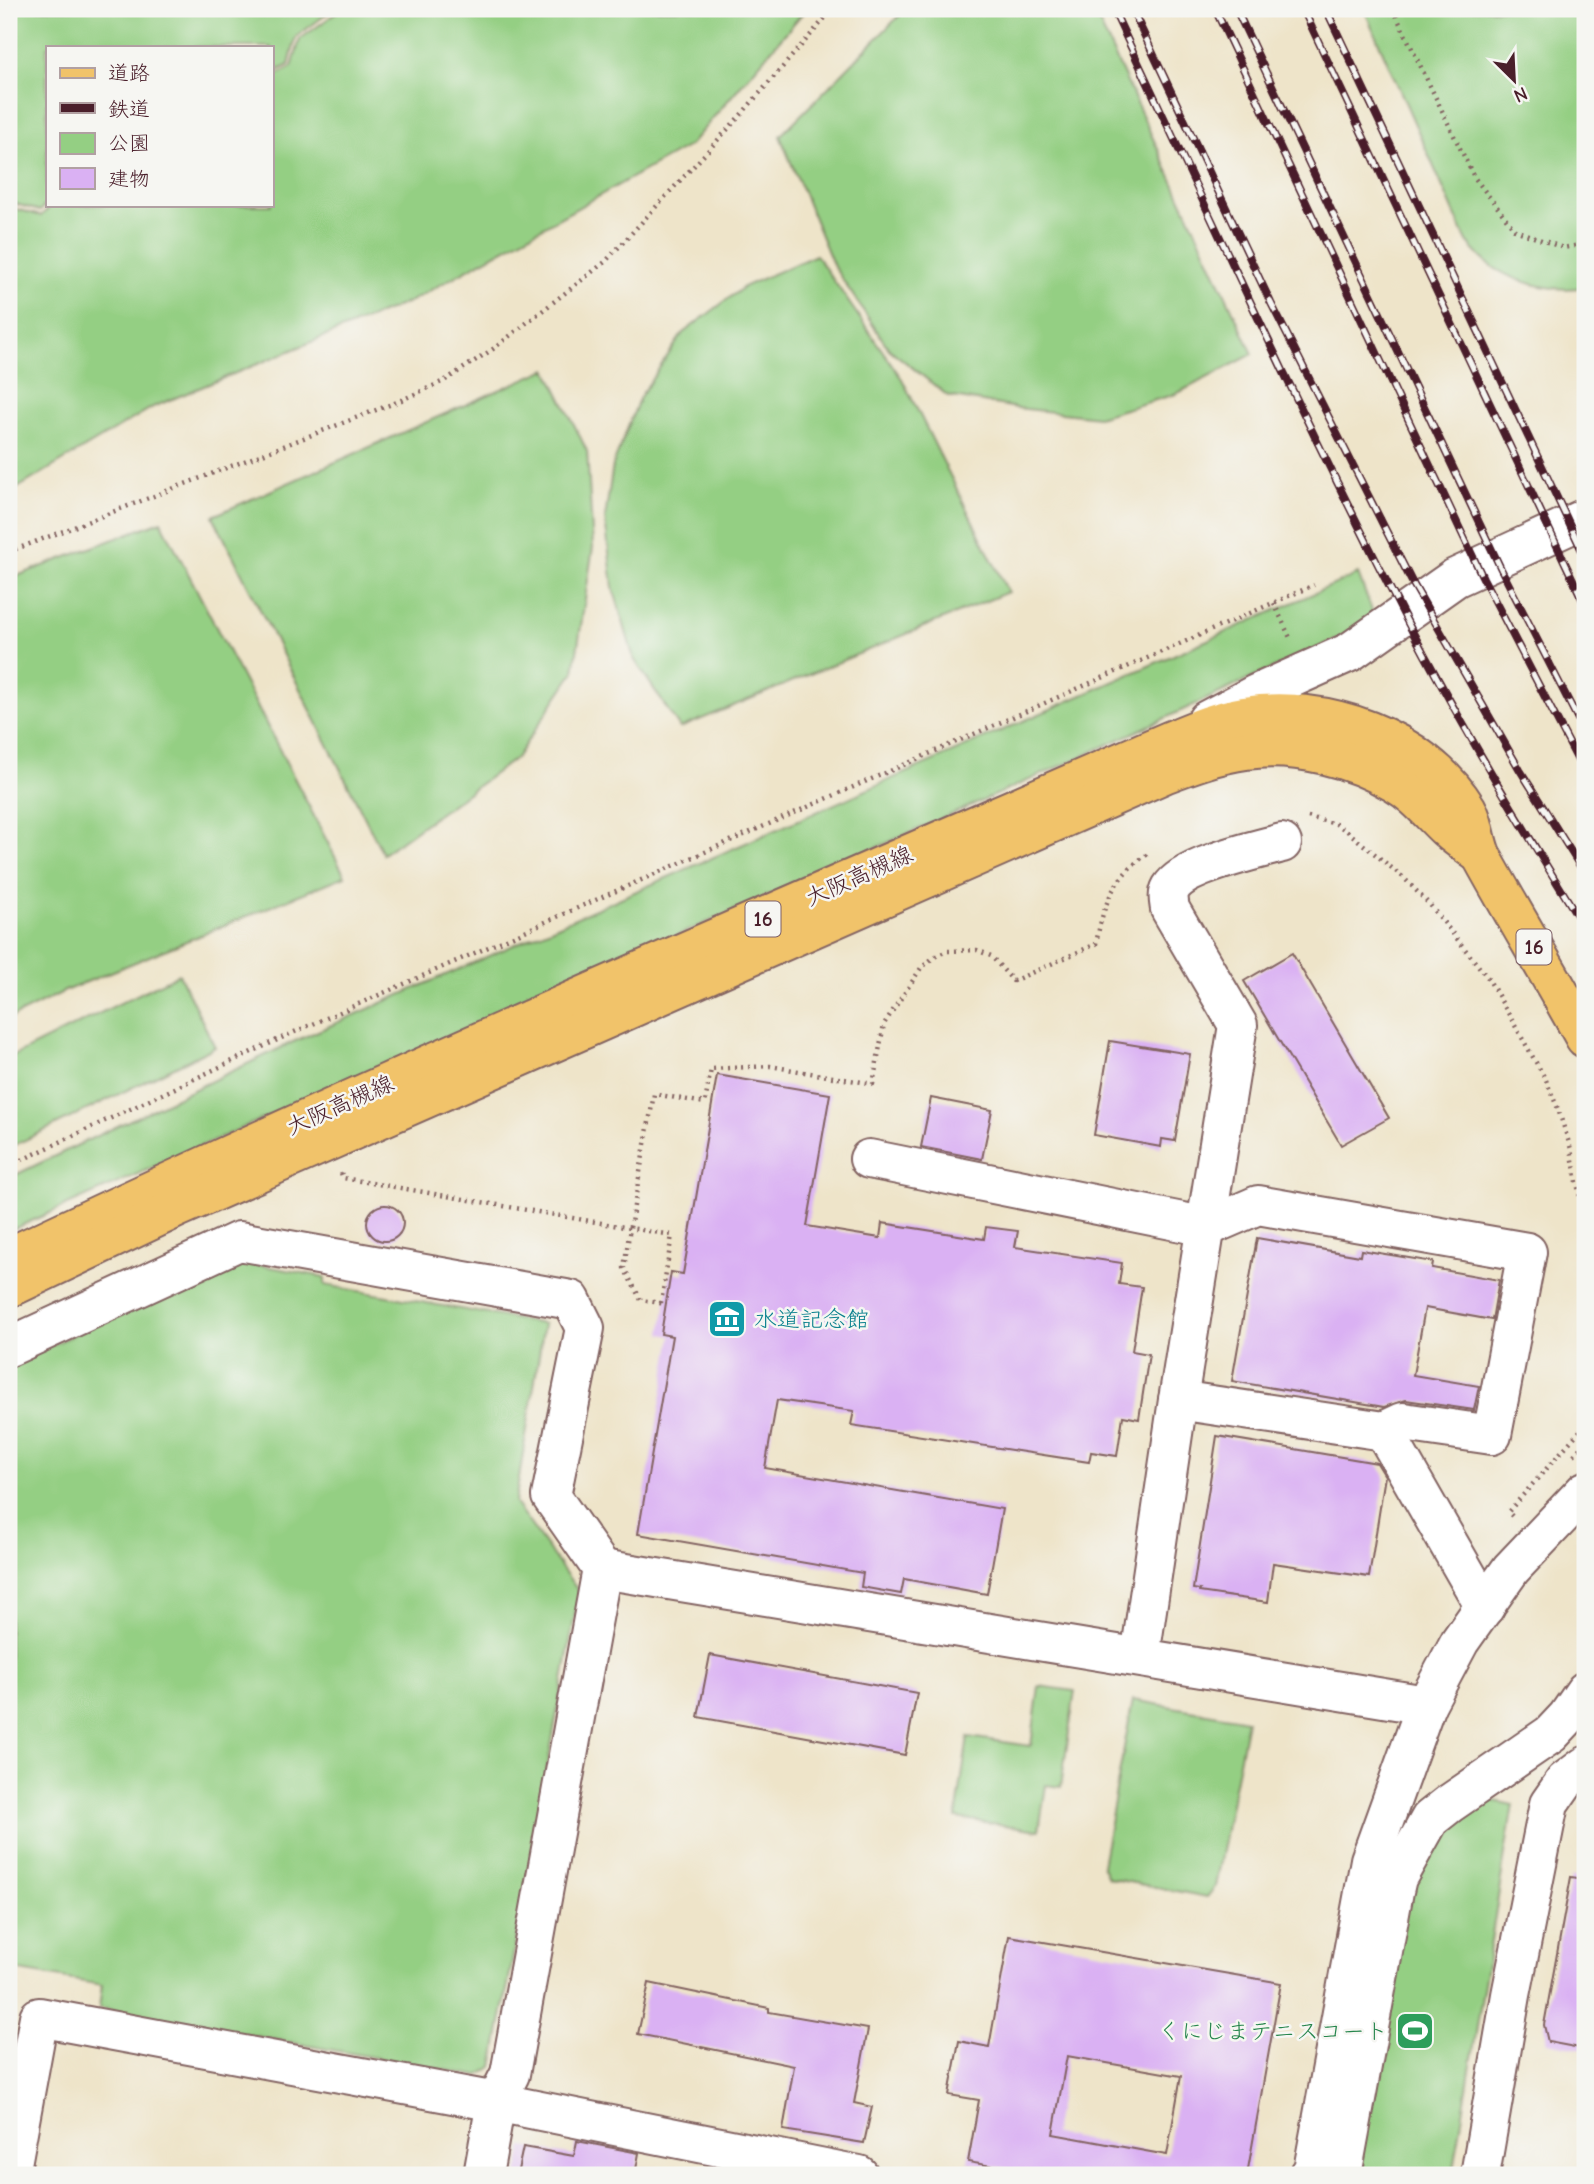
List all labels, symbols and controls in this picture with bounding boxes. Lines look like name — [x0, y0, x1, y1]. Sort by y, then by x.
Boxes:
legend — [46, 46, 273, 206]
north arrow — [1478, 46, 1548, 116]
text: 道路 — [108, 61, 150, 85]
text: N — [1510, 82, 1531, 107]
text: 鉄道 — [108, 97, 150, 121]
text: 公園 — [108, 131, 150, 155]
text: 建物 — [108, 167, 150, 191]
street label: 大阪高槻線 — [801, 840, 917, 912]
road number: 16 — [746, 902, 780, 936]
road number: 16 — [1516, 930, 1552, 964]
street label: 大阪高槻線 — [282, 1069, 398, 1141]
museum icon: 水道記念館 — [706, 1298, 748, 1340]
place label: 水道記念館 — [754, 1306, 869, 1333]
sports icon: くにじまテニスコート — [1394, 2010, 1436, 2052]
place label: くにじまテニスコート — [1158, 2018, 1388, 2045]

